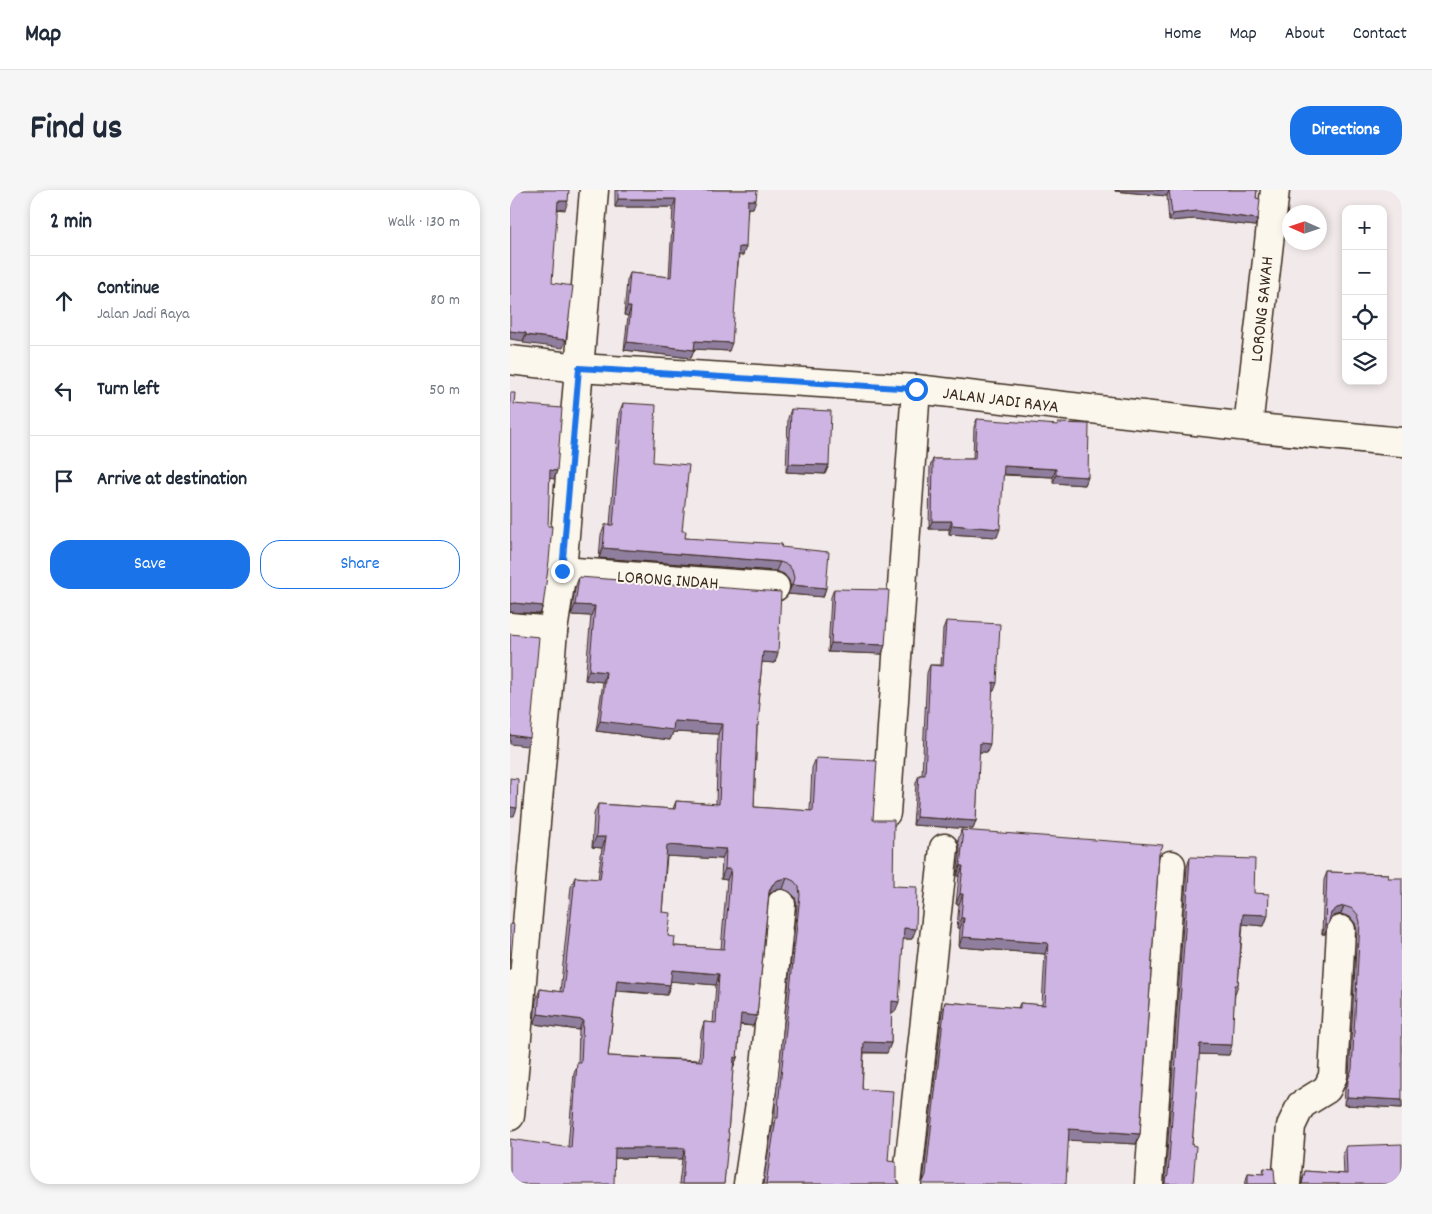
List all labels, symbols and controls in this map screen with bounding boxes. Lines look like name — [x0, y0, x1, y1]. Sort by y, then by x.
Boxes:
text: Map — [25, 18, 61, 52]
text: Home — [1164, 22, 1201, 47]
text: Map — [1229, 22, 1257, 47]
text: About — [1285, 22, 1325, 47]
text: Contact — [1353, 22, 1407, 47]
text: Find us — [30, 105, 122, 155]
button: Directions — [1290, 106, 1402, 155]
north arrow — [1282, 205, 1327, 250]
map controls — [1342, 205, 1387, 385]
button: + — [1342, 205, 1387, 250]
text: 2 min — [50, 208, 92, 238]
text: Walk · 130 m — [388, 211, 460, 234]
button: − — [1342, 250, 1387, 295]
street label: LORONG SAWAH — [1246, 255, 1281, 363]
text: Continue — [97, 276, 159, 303]
icon: ahead — [50, 287, 78, 315]
text: 80 m — [430, 289, 460, 312]
button: locate — [1342, 295, 1387, 340]
text: Jalan Jadi Raya — [97, 303, 189, 326]
button: layers — [1342, 340, 1387, 385]
icon: left — [50, 377, 78, 405]
text: Turn left — [97, 377, 160, 404]
route start — [905, 378, 928, 401]
text: 50 m — [429, 379, 460, 402]
street label: JALAN JADI RAYA — [941, 382, 1060, 421]
icon: arrive — [50, 467, 78, 495]
text: Arrive at destination — [97, 467, 247, 494]
button: Save — [50, 540, 250, 589]
button: Share — [260, 540, 460, 589]
route end — [551, 560, 574, 583]
street label: LORONG INDAH — [616, 565, 719, 598]

